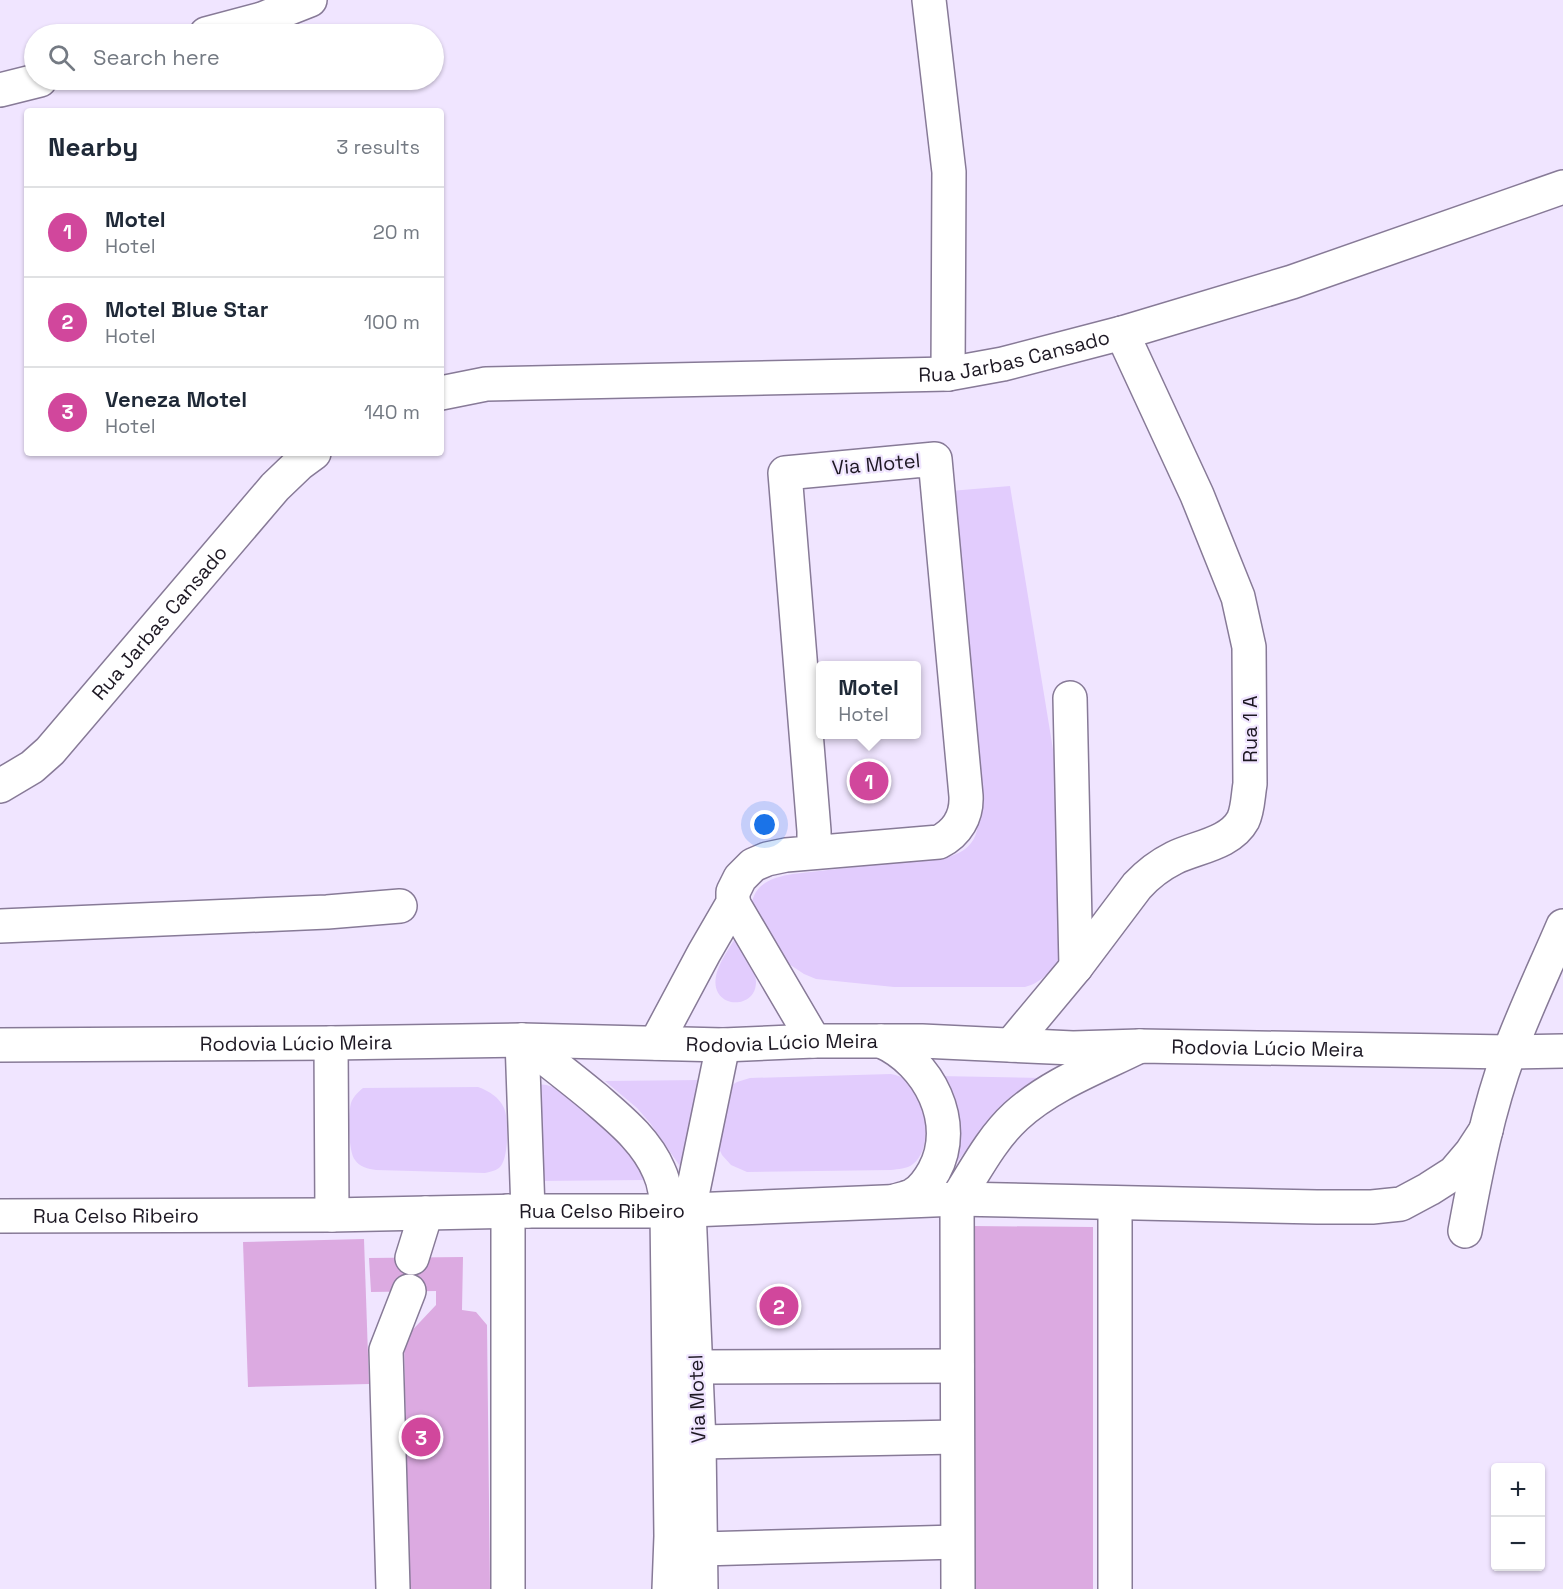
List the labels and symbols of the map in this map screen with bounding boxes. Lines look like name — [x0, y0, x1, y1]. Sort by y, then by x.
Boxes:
street label: Rua Jarbas Cansado — [918, 324, 1113, 388]
street label: Via Motel — [831, 447, 921, 481]
street label: Rua Jarbas Cansado — [86, 540, 233, 705]
street label: Rua 1 A — [1237, 695, 1263, 763]
pin: 1 — [850, 758, 888, 804]
your location — [750, 810, 779, 839]
street label: Rodovia Lúcio Meira — [685, 1028, 878, 1058]
street label: Rodovia Lúcio Meira — [200, 1029, 392, 1057]
street label: Rodovia Lúcio Meira — [1171, 1034, 1364, 1063]
street label: Rua Celso Ribeiro — [519, 1197, 685, 1224]
street label: Rua Celso Ribeiro — [33, 1202, 199, 1229]
pin: 2 — [760, 1284, 798, 1328]
street label: Via Motel — [682, 1354, 712, 1444]
pin: 3 — [402, 1414, 440, 1460]

